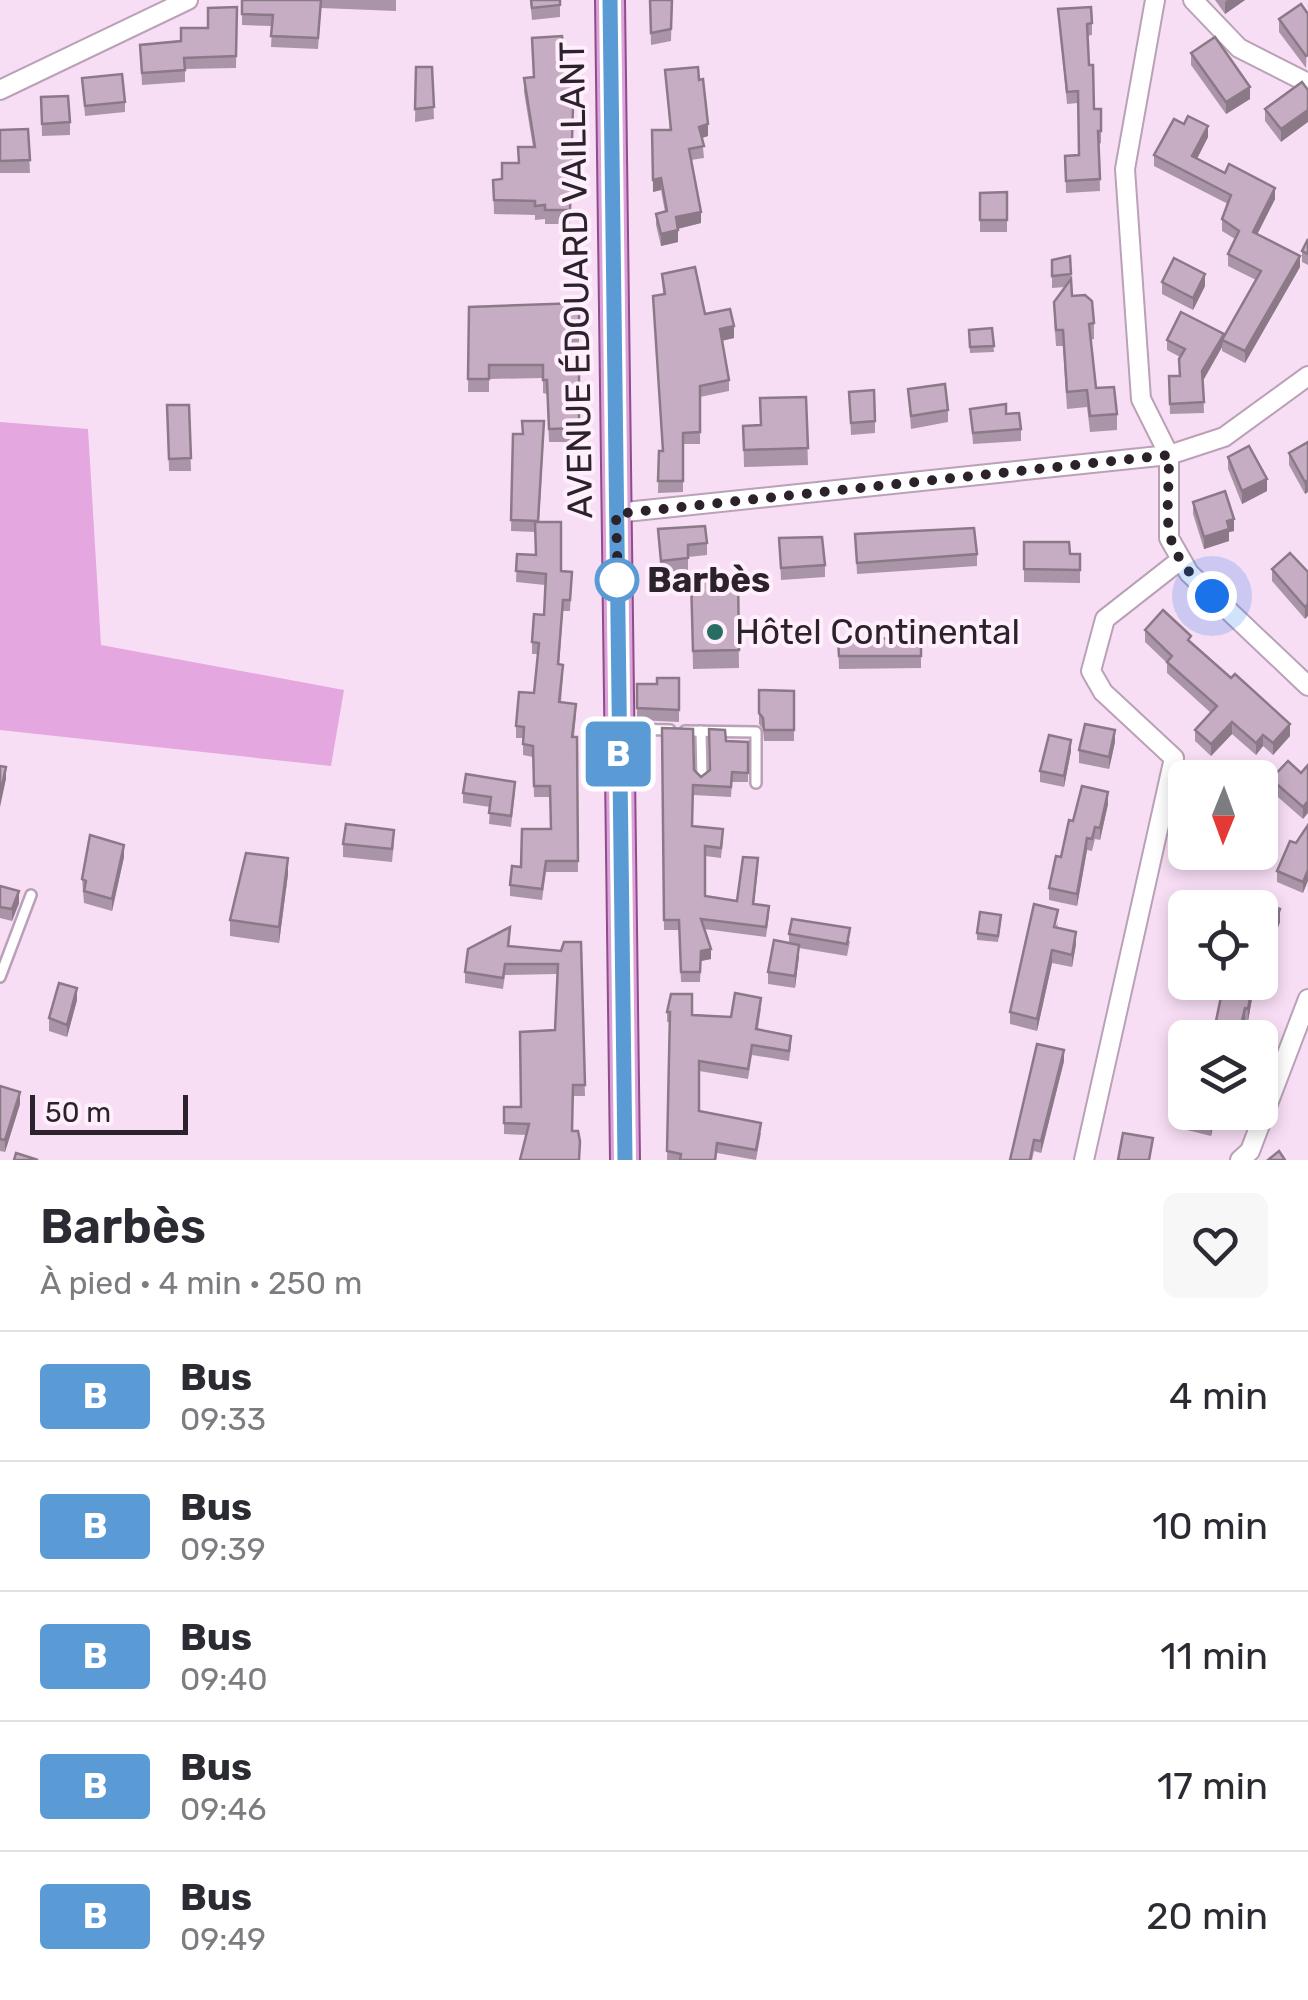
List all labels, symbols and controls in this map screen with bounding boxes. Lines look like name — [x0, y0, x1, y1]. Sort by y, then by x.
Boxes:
street label: AVENUE ÉDOUARD VAILLANT — [551, 41, 601, 519]
marker: Barbès — [596, 559, 638, 601]
place label: Barbès — [647, 559, 770, 601]
your location — [1187, 571, 1237, 621]
place label: Hôtel Continental — [735, 611, 1020, 653]
marker: Hôtel Continental — [704, 621, 726, 643]
line badge: B — [586, 722, 650, 786]
text: B — [606, 733, 630, 775]
north arrow — [1168, 760, 1278, 870]
map controls — [1168, 760, 1278, 1130]
button: locate — [1168, 890, 1278, 1000]
button: layers — [1168, 1020, 1278, 1130]
scale bar — [30, 1090, 188, 1134]
text: 50 m — [45, 1096, 111, 1129]
button: heart — [1163, 1193, 1268, 1298]
text: Barbès — [40, 1198, 206, 1255]
text: À pied · 4 min · 250 m — [40, 1264, 362, 1302]
text: Bus — [180, 1354, 252, 1400]
text: 4 min — [1169, 1373, 1268, 1419]
text: B — [83, 1375, 107, 1417]
text: 09:33 — [180, 1400, 266, 1438]
text: Bus — [180, 1484, 252, 1530]
text: 10 min — [1152, 1503, 1268, 1549]
text: B — [83, 1505, 107, 1547]
text: 09:39 — [180, 1530, 266, 1568]
text: Bus — [180, 1614, 252, 1660]
text: 11 min — [1160, 1633, 1268, 1679]
text: B — [83, 1635, 107, 1677]
text: 09:40 — [180, 1660, 268, 1698]
text: Bus — [180, 1744, 252, 1790]
text: 17 min — [1157, 1763, 1268, 1809]
text: B — [83, 1765, 107, 1807]
text: 09:46 — [180, 1790, 267, 1828]
text: Bus — [180, 1874, 252, 1920]
text: 20 min — [1146, 1893, 1268, 1939]
text: B — [83, 1895, 107, 1937]
text: 09:49 — [180, 1920, 266, 1958]

